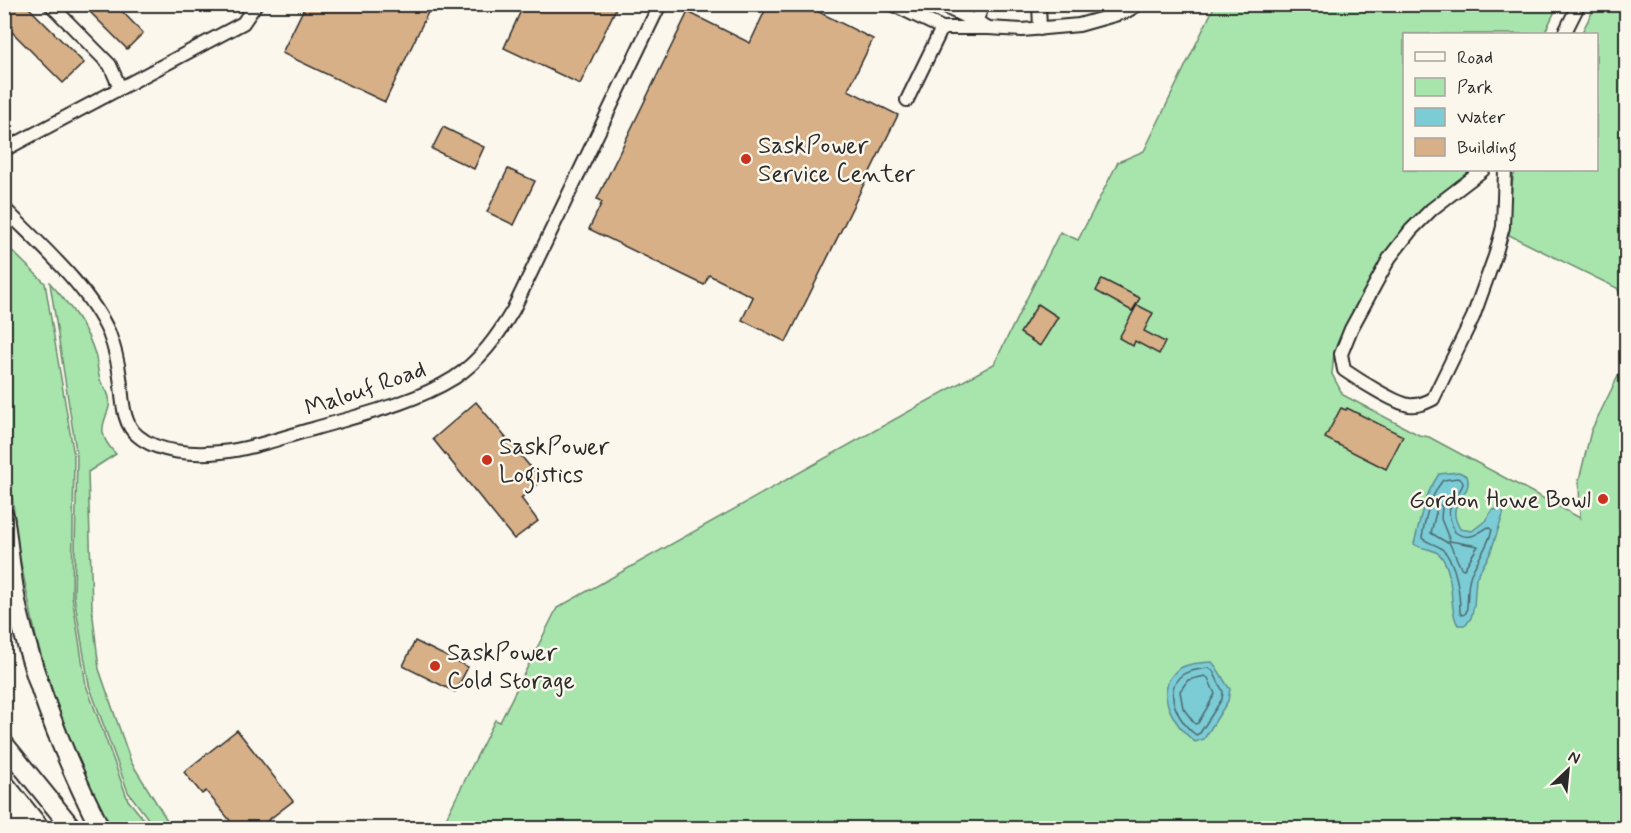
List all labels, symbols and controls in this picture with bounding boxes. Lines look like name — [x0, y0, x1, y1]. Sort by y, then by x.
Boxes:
legend — [1403, 33, 1598, 171]
text: Road — [1457, 46, 1493, 70]
text: Park — [1457, 76, 1493, 100]
text: Water — [1457, 106, 1506, 130]
place label: SaskPower Service Center — [758, 131, 915, 190]
text: Building — [1457, 136, 1517, 162]
marker: SaskPower Service Center — [739, 152, 753, 166]
street label: Malouf Road — [301, 354, 430, 425]
place label: SaskPower Logistics — [499, 432, 610, 494]
marker: SaskPower Logistics — [480, 453, 494, 467]
place label: Gordon Howe Bowl — [1409, 485, 1591, 516]
marker: Gordon Howe Bowl — [1596, 492, 1610, 506]
place label: SaskPower Cold Storage — [447, 638, 575, 697]
marker: SaskPower Cold Storage — [428, 659, 442, 673]
north arrow — [1538, 740, 1598, 800]
text: N — [1565, 746, 1583, 770]

